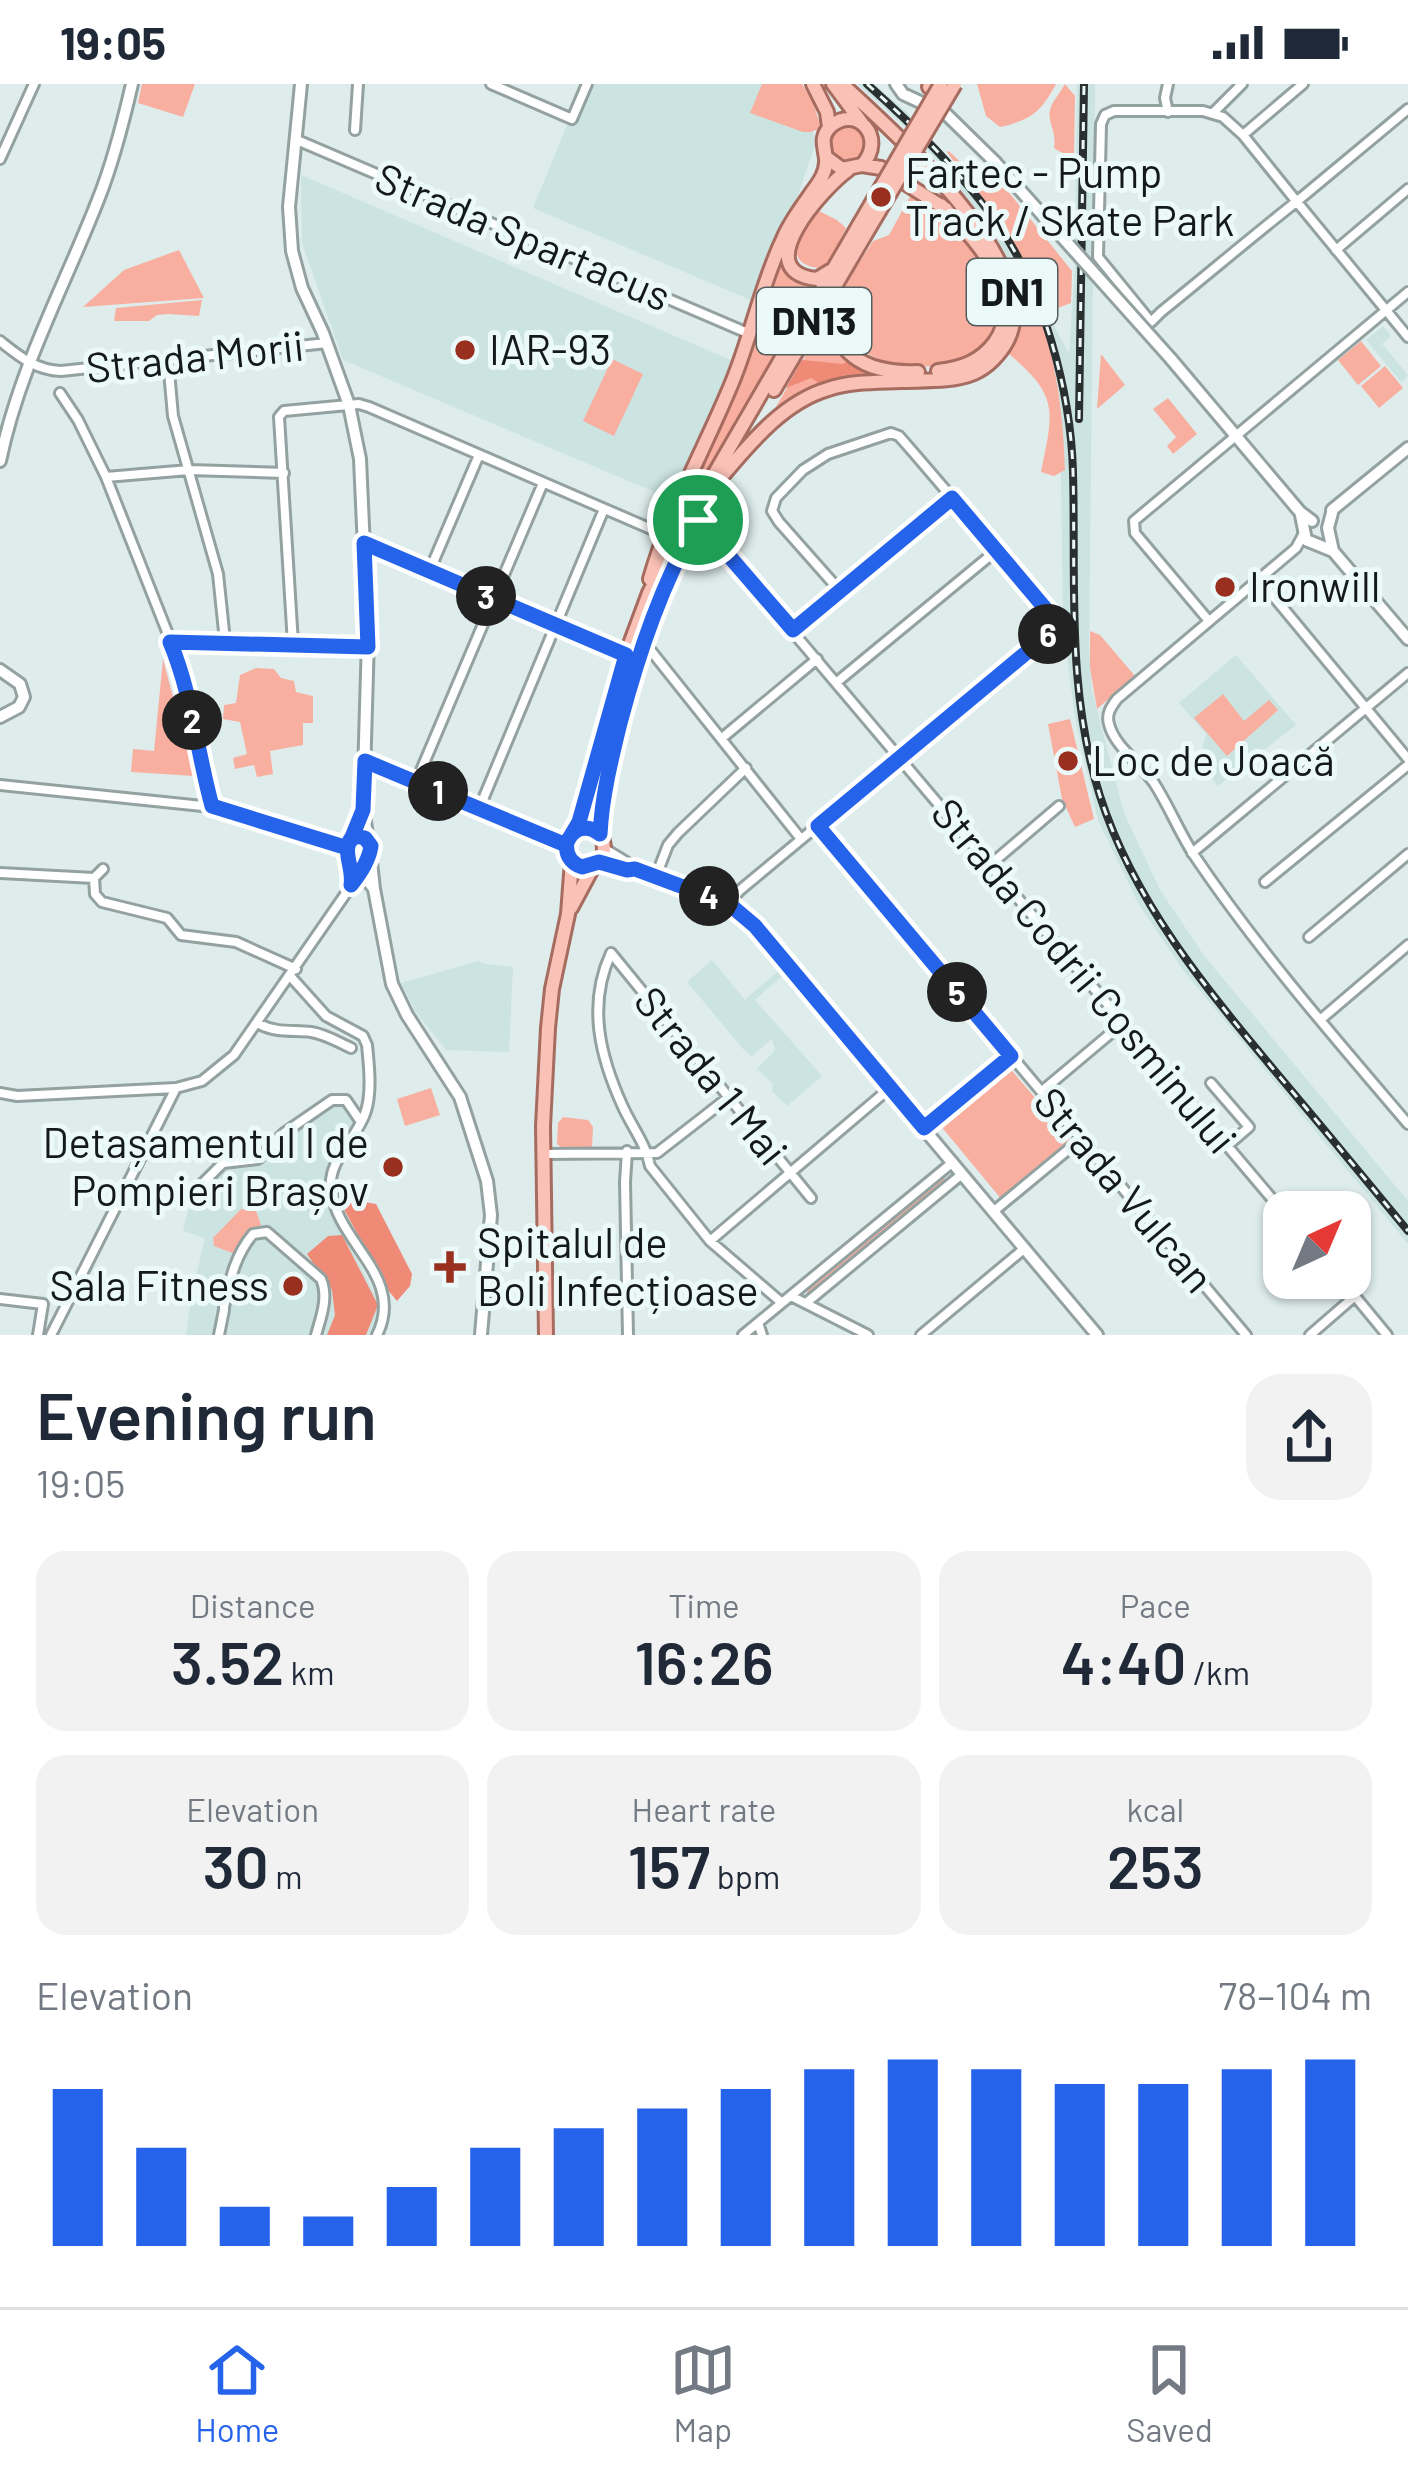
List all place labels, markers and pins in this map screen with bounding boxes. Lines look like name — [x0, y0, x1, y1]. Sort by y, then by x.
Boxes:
place label: Fartec - Pump Track / Skate Park — [905, 146, 1234, 244]
marker: Fartec - Pump Track / Skate Park — [868, 184, 894, 210]
place label: IAR-93 — [489, 323, 611, 373]
marker: IAR-93 — [452, 337, 478, 363]
pin — [647, 469, 749, 571]
place label: Ironwill — [1249, 560, 1380, 610]
pin: 3 — [456, 566, 516, 626]
marker: Ironwill — [1212, 574, 1238, 600]
pin: 6 — [1018, 604, 1078, 664]
pin: 2 — [162, 690, 222, 750]
place label: Loc de Joacă — [1092, 734, 1335, 784]
marker: Loc de Joacă — [1055, 748, 1081, 774]
pin: 1 — [408, 761, 468, 821]
pin: 4 — [679, 866, 739, 926]
pin: 5 — [927, 962, 987, 1022]
place label: Detașamentul I de Pompieri Brașov — [42, 1116, 369, 1215]
marker: Detașamentul I de Pompieri Brașov — [380, 1154, 406, 1180]
place label: Spitalul de Boli Infecțioase — [477, 1216, 759, 1314]
marker: Spitalul de Boli Infecțioase — [434, 1251, 466, 1283]
place label: Sala Fitness — [50, 1259, 269, 1309]
marker: Sala Fitness — [280, 1273, 306, 1299]

